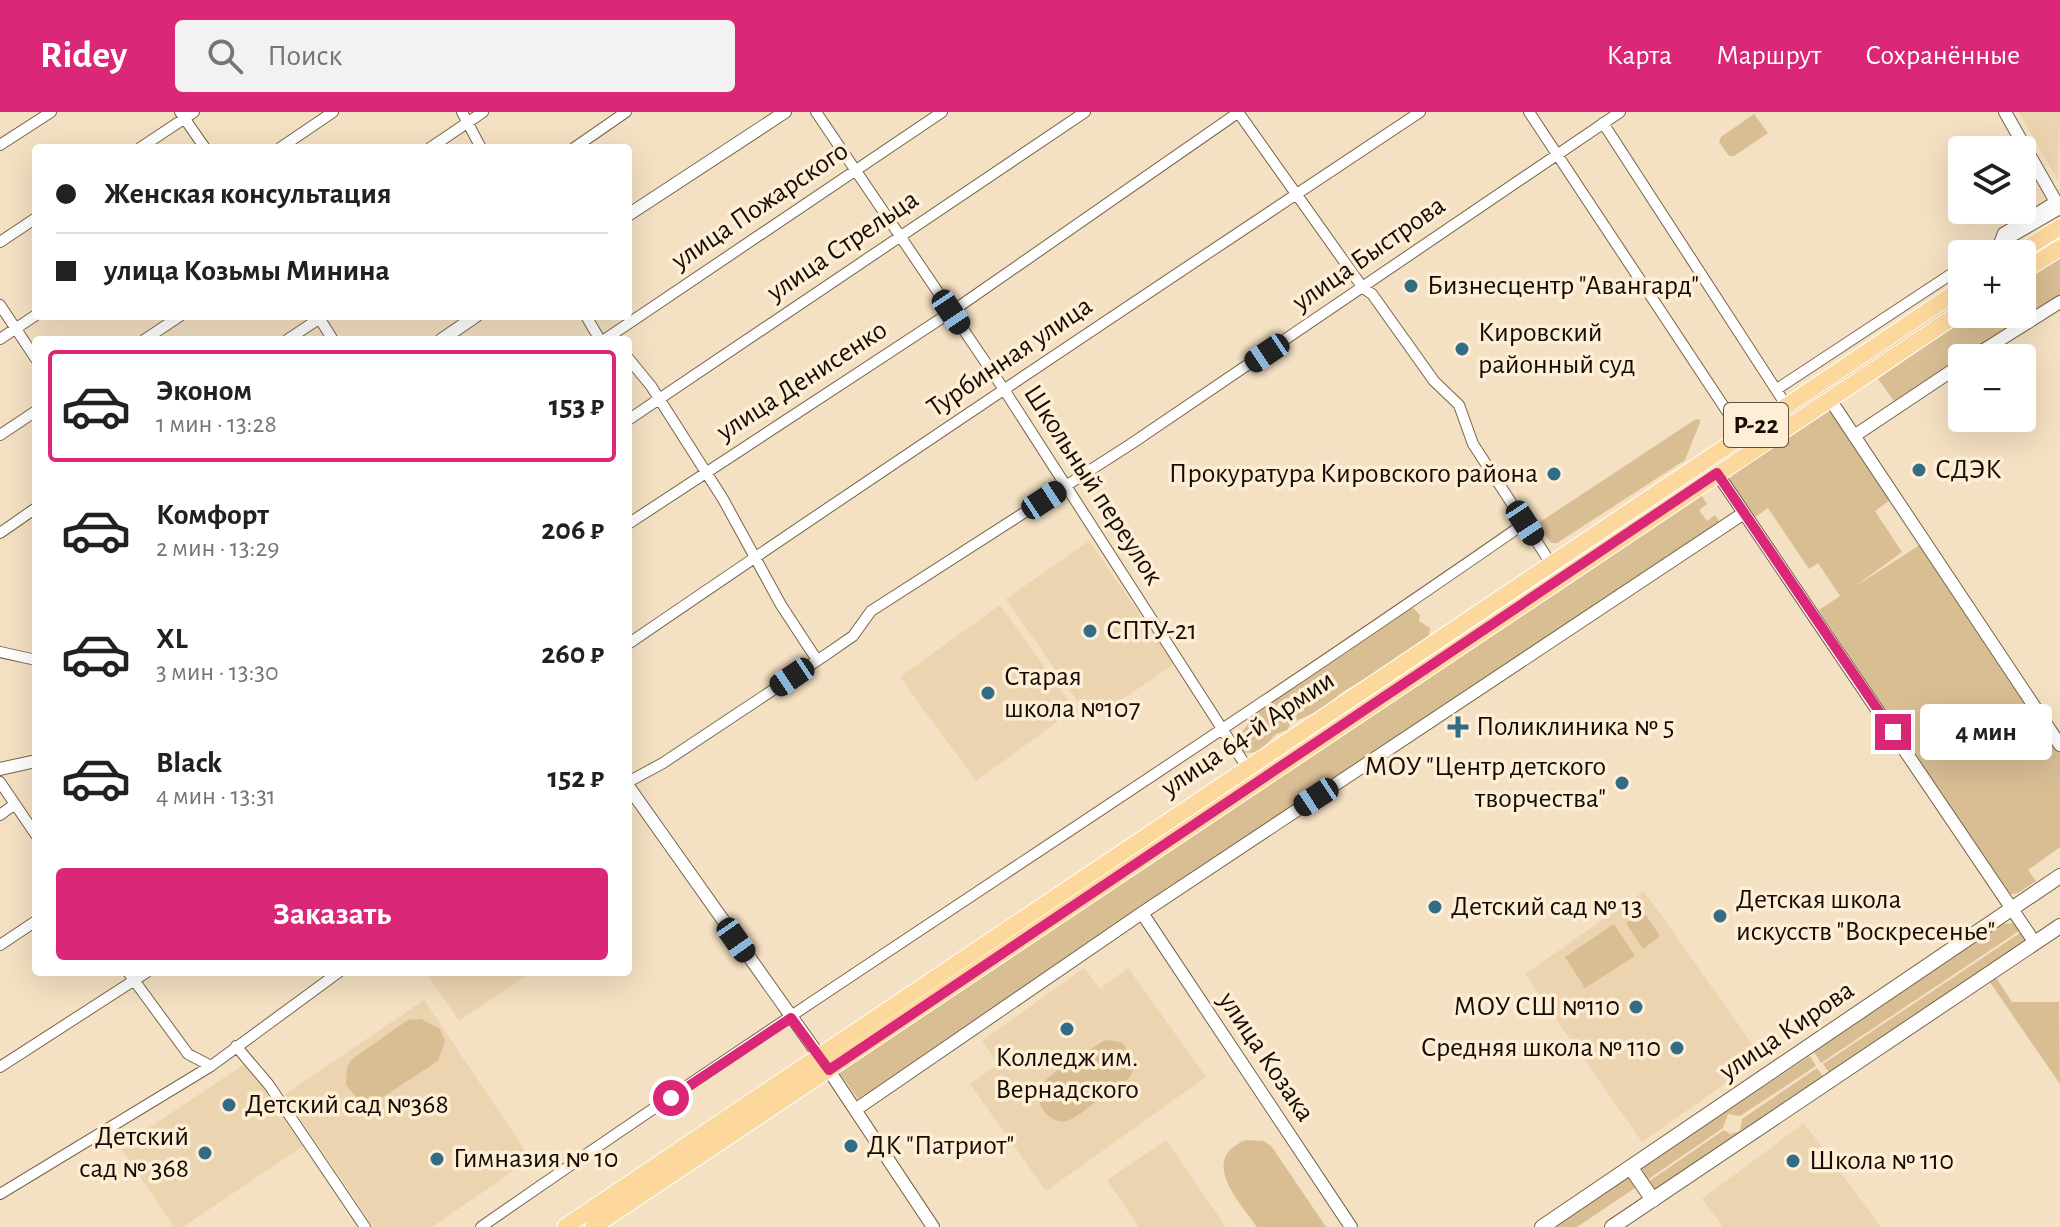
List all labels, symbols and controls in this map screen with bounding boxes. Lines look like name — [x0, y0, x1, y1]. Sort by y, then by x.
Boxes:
search box — [175, 20, 735, 92]
icon: search — [203, 34, 247, 78]
text: Ridey — [40, 37, 127, 75]
text: Поиск — [267, 41, 342, 71]
text: Карта — [1606, 42, 1672, 70]
text: Маршрут — [1716, 42, 1821, 70]
text: Сохранённые — [1865, 42, 2020, 70]
map controls — [1948, 136, 2036, 432]
button: layers — [1948, 136, 2036, 224]
street label: улица Пожарского — [666, 137, 853, 276]
text: Женская консультация — [104, 179, 391, 209]
street label: улица Стрельца — [761, 185, 924, 307]
street label: улица Быстрова — [1287, 191, 1450, 317]
button: + — [1948, 240, 2036, 328]
text: улица Козьмы Минина — [104, 256, 390, 286]
place label: Бизнесцентр "Авангард" — [1427, 272, 1699, 300]
marker: Бизнесцентр "Авангард" — [1402, 277, 1420, 295]
car — [928, 285, 974, 339]
street label: Турбинная улица — [922, 292, 1098, 422]
street label: улица Денисенко — [711, 316, 892, 447]
place label: Кировский районный суд — [1478, 319, 1636, 379]
car — [1240, 330, 1294, 376]
marker: Кировский районный суд — [1453, 340, 1471, 358]
button: − — [1948, 344, 2036, 432]
icon: car — [60, 370, 132, 442]
text: Эконом — [156, 376, 252, 406]
street label: Школьный переулок — [1018, 380, 1168, 590]
text: 153 ₽ — [549, 391, 604, 421]
road number: Р-22 — [1724, 403, 1788, 447]
text: 1 мин · 13:28 — [156, 411, 277, 437]
place label: СДЭК — [1935, 456, 2002, 484]
place label: Прокуратура Кировского района — [1169, 460, 1538, 488]
marker: СДЭК — [1910, 461, 1928, 479]
marker: Прокуратура Кировского района — [1545, 465, 1563, 483]
car — [1017, 477, 1071, 523]
icon: car — [60, 494, 132, 566]
car — [1502, 496, 1548, 550]
text: Комфорт — [156, 500, 269, 530]
text: 206 ₽ — [541, 515, 604, 545]
text: 2 мин · 13:29 — [156, 535, 280, 561]
place label: СПТУ-21 — [1106, 617, 1197, 645]
icon: car — [60, 618, 132, 690]
marker: СПТУ-21 — [1081, 622, 1099, 640]
text: XL — [156, 624, 188, 654]
text: 260 ₽ — [541, 639, 604, 669]
car — [765, 654, 819, 700]
text: 3 мин · 13:30 — [156, 659, 279, 685]
place label: Старая школа №107 — [1004, 663, 1140, 723]
street label: улица 64-й Армии — [1156, 666, 1340, 803]
marker: Старая школа №107 — [979, 684, 997, 702]
callout: 4 мин — [1921, 704, 2053, 760]
place label: Поликлиника № 5 — [1476, 713, 1675, 741]
route end — [1875, 714, 1911, 750]
marker: Поликлиника № 5 — [1447, 716, 1469, 738]
text: 4 мин — [1955, 719, 2017, 745]
icon: car — [60, 742, 132, 814]
text: Black — [156, 748, 222, 778]
place label: МОУ "Центр детского творчества" — [1365, 753, 1606, 813]
text: 152 ₽ — [548, 763, 604, 793]
car — [1289, 774, 1343, 820]
marker: МОУ "Центр детского творчества" — [1613, 774, 1631, 792]
text: 4 мин · 13:31 — [156, 783, 276, 809]
button: Заказать — [56, 868, 608, 960]
place label: Детская школа искусств "Воскресенье" — [1736, 886, 1995, 946]
place label: Детский сад № 13 — [1451, 893, 1643, 921]
marker: Детский сад № 13 — [1426, 898, 1444, 916]
marker: Детская школа искусств "Воскресенье" — [1711, 907, 1729, 925]
car — [712, 913, 760, 967]
street label: улица Кирова — [1714, 976, 1859, 1087]
street label: улица Козака — [1212, 986, 1319, 1127]
place label: МОУ СШ №110 — [1453, 993, 1620, 1021]
marker: МОУ СШ №110 — [1627, 998, 1645, 1016]
marker: Колледж им. Вернадского — [1058, 1020, 1076, 1038]
place label: Средняя школа № 110 — [1421, 1034, 1661, 1062]
marker: Средняя школа № 110 — [1668, 1039, 1686, 1057]
place label: Колледж им. Вернадского — [995, 1044, 1139, 1104]
route start — [653, 1080, 689, 1116]
place label: Детский сад №368 — [245, 1091, 449, 1119]
marker: Детский сад №368 — [220, 1096, 238, 1114]
place label: Детский сад № 368 — [79, 1123, 189, 1183]
place label: ДК "Патриот" — [867, 1132, 1014, 1160]
marker: ДК "Патриот" — [842, 1137, 860, 1155]
marker: Детский сад № 368 — [196, 1144, 214, 1162]
place label: Гимназия № 10 — [453, 1145, 619, 1173]
place label: Школа № 110 — [1809, 1147, 1954, 1175]
marker: Гимназия № 10 — [428, 1150, 446, 1168]
marker: Школа № 110 — [1784, 1152, 1802, 1170]

